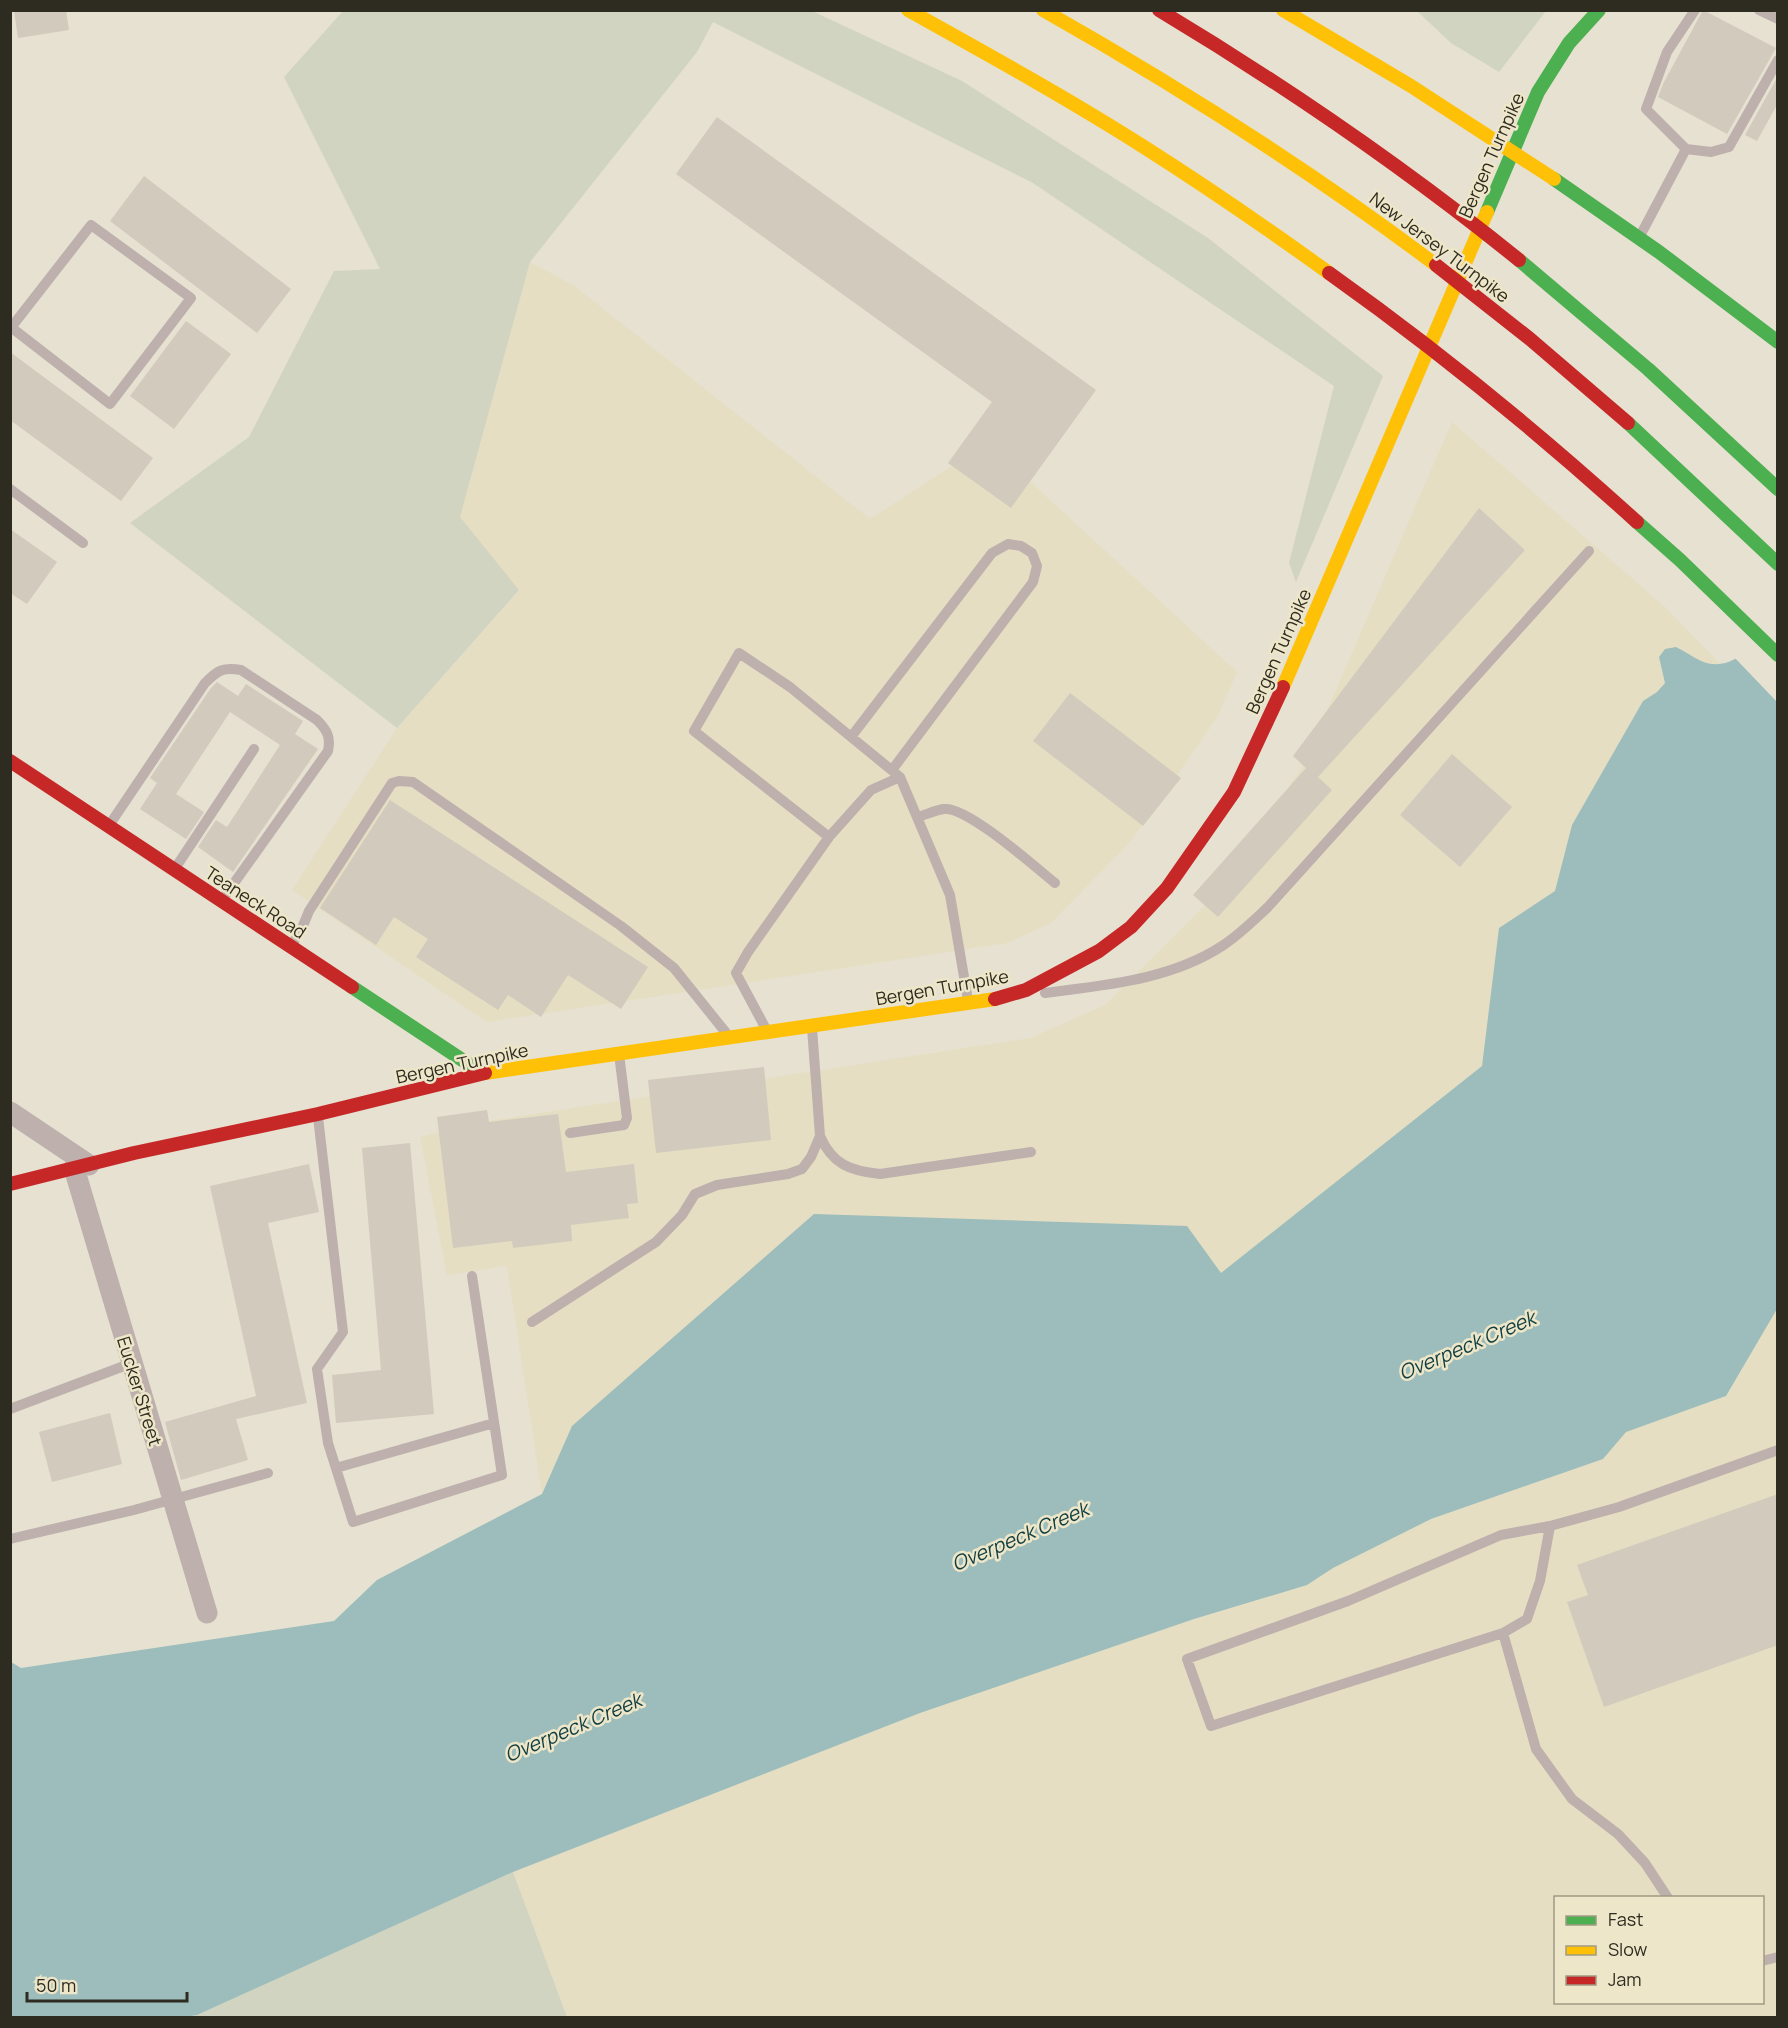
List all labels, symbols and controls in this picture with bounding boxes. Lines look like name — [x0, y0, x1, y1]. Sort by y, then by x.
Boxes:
street label: Bergen Turnpike — [1453, 89, 1529, 221]
street label: New Jersey Turnpike — [1365, 186, 1515, 308]
street label: Bergen Turnpike — [1240, 585, 1316, 717]
street label: Teaneck Road — [201, 860, 311, 944]
street label: Bergen Turnpike — [874, 963, 1010, 1011]
street label: Bergen Turnpike — [394, 1037, 530, 1089]
water label: Overpeck Creek — [1394, 1303, 1542, 1386]
street label: Eucker Street — [112, 1333, 168, 1449]
water label: Overpeck Creek — [947, 1494, 1095, 1577]
water label: Overpeck Creek — [500, 1685, 648, 1768]
legend — [1554, 1896, 1764, 2004]
text: Fast — [1608, 1907, 1643, 1931]
text: Slow — [1608, 1937, 1648, 1961]
scale bar — [27, 1965, 188, 2003]
text: Jam — [1608, 1967, 1642, 1991]
text: 50 m — [36, 1973, 76, 1997]

